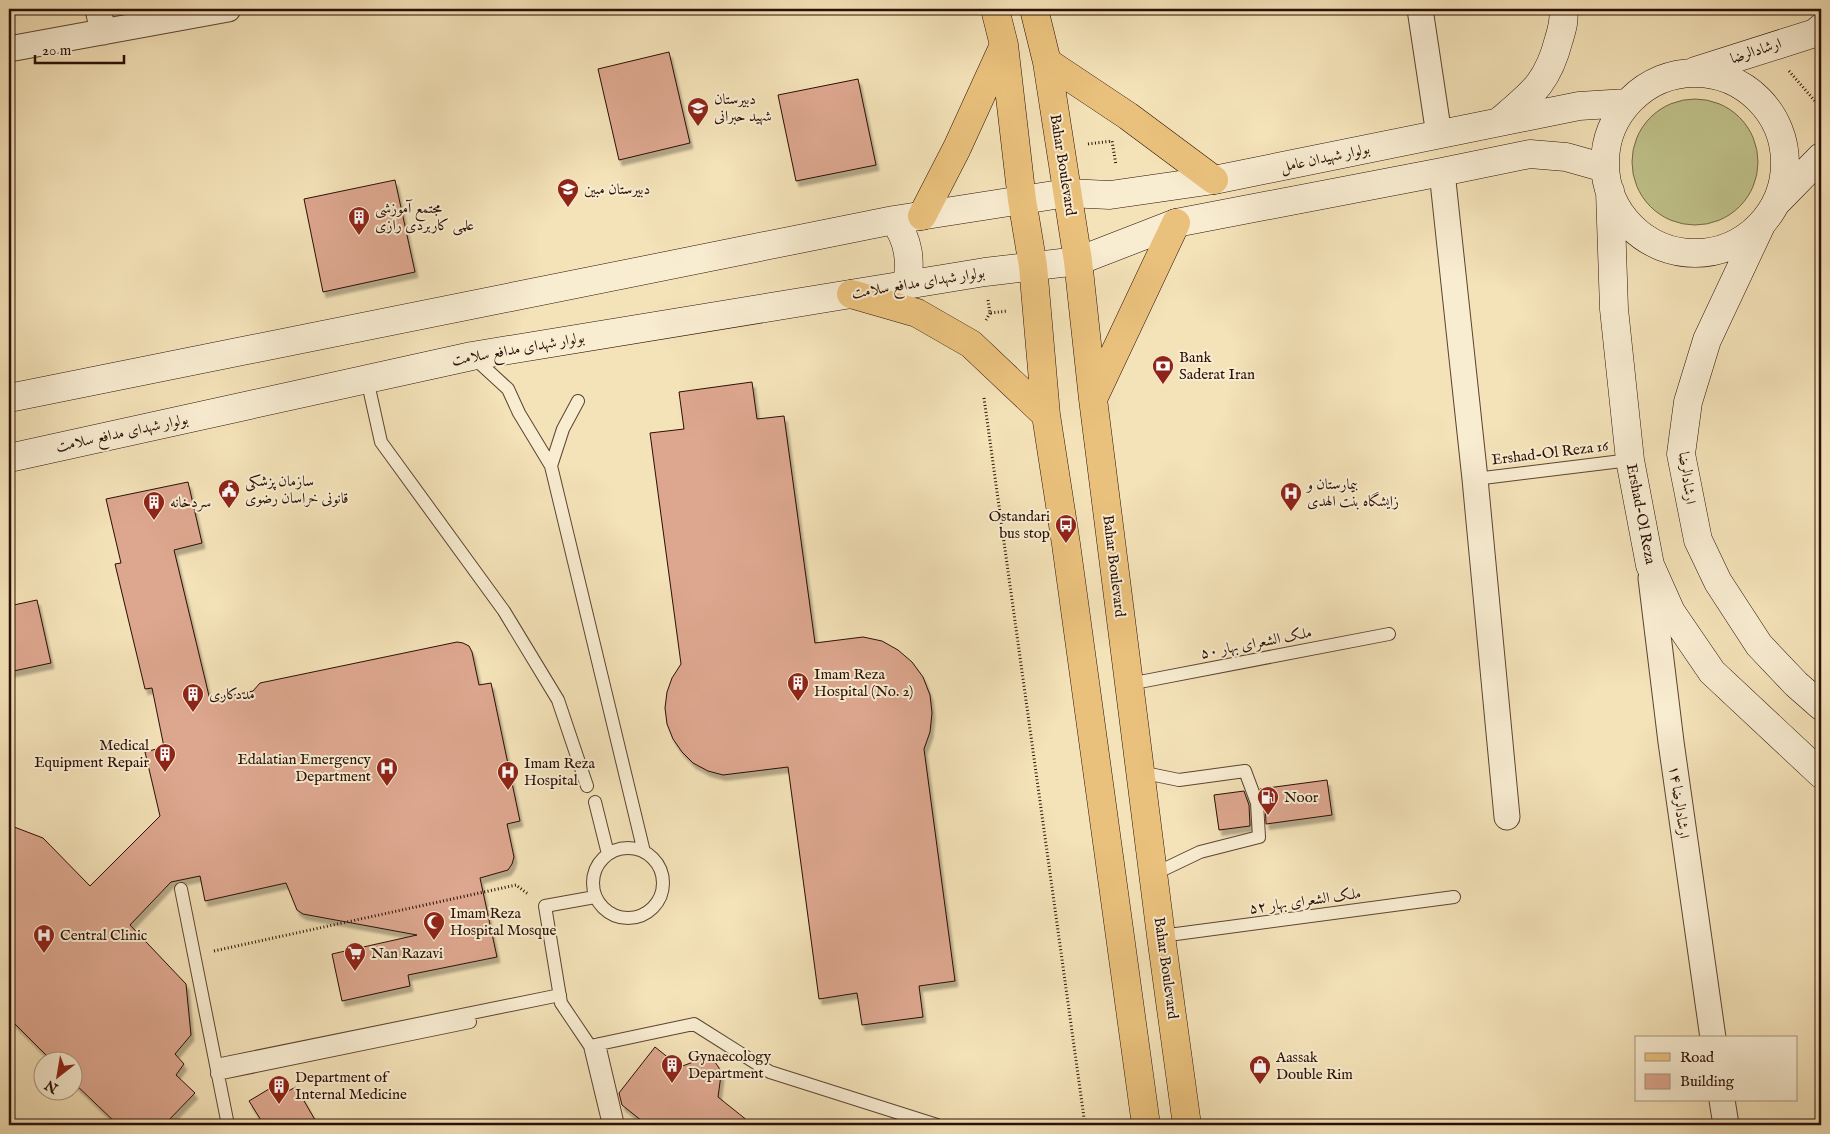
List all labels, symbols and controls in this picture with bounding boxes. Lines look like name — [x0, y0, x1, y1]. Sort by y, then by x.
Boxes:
scale bar — [35, 32, 124, 64]
street label: ارشادالرضا — [1728, 34, 1784, 68]
text: 20 m — [42, 41, 72, 60]
place label: دبیرستان شهید حبرانی — [714, 90, 772, 126]
school or university icon: دبیرستان شهید حبرانی — [686, 96, 710, 127]
street label: Bahar Boulevard — [1046, 113, 1081, 218]
street label: بولوار شهیدان عامل — [1279, 139, 1372, 178]
school or university icon: دبیرستان مبین — [556, 177, 580, 208]
place label: دبیرستان مبین — [584, 180, 650, 199]
place label: مجتمع آموزشی علمی کاربردی رازی — [375, 199, 474, 236]
building icon: مجتمع آموزشی علمی کاربردی رازی — [347, 205, 371, 236]
street label: بولوار شهدای مدافع سلامت — [850, 263, 987, 307]
street label: بولوار شهدای مدافع سلامت — [450, 328, 587, 374]
place label: Bank Saderat Iran — [1179, 348, 1255, 384]
bank icon: Bank Saderat Iran — [1151, 354, 1175, 385]
street label: بولوار شهدای مدافع سلامت — [54, 410, 191, 460]
street label: Ershad-Ol Reza 16 — [1491, 436, 1610, 470]
street label: ارشادالرضا — [1674, 451, 1700, 505]
street label: Ershad-Ol Reza — [1622, 462, 1660, 566]
place label: سازمان پزشکی قانونی خراسان رضوی — [245, 472, 349, 508]
place label: بیمارستان و زایشگاه بنت الهدی — [1305, 475, 1399, 511]
public building icon: سازمان پزشکی قانونی خراسان رضوی — [217, 478, 241, 509]
hospital icon: بیمارستان و زایشگاه بنت الهدی — [1279, 481, 1303, 512]
building icon: سردخانه — [142, 490, 166, 521]
place label: سردخانه — [170, 493, 211, 512]
place label: Ostandari bus stop — [989, 507, 1050, 543]
bus stop icon: Ostandari bus stop — [1054, 513, 1078, 544]
street label: Bahar Boulevard — [1098, 514, 1130, 619]
street label: ملک الشعرای بهار ۵۰ — [1199, 623, 1313, 663]
place label: Imam Reza Hospital (No. 2) — [814, 665, 913, 701]
building icon: Imam Reza Hospital (No. 2) — [786, 671, 810, 702]
building icon: مددکاری — [181, 682, 205, 713]
place label: مددکاری — [209, 685, 255, 704]
place label: Medical Equipment Repair — [34, 736, 150, 772]
building icon: Medical Equipment Repair — [153, 742, 177, 773]
place label: Edalatian Emergency Department — [237, 750, 372, 786]
place label: Imam Reza Hospital — [524, 754, 596, 790]
hospital icon: Edalatian Emergency Department — [375, 756, 399, 787]
hospital icon: Imam Reza Hospital — [496, 760, 520, 791]
street label: ارشادالرضا ۱۴ — [1664, 764, 1694, 840]
fuel station icon: Noor — [1256, 785, 1280, 816]
place label: Noor — [1284, 788, 1319, 807]
street label: ملک الشعرای بهار ۵۲ — [1248, 884, 1362, 918]
place label: Imam Reza Hospital Mosque — [450, 904, 557, 940]
mosque icon: Imam Reza Hospital Mosque — [422, 910, 446, 941]
street label: Bahar Boulevard — [1149, 916, 1183, 1021]
hospital icon: Central Clinic — [32, 923, 56, 954]
place label: Central Clinic — [60, 926, 147, 945]
supermarket icon: Nan Razavi — [343, 941, 367, 972]
place label: Nan Razavi — [371, 944, 443, 963]
legend — [1635, 1036, 1798, 1102]
place label: Gynaecology Department — [688, 1047, 772, 1083]
place label: Aassak Double Rim — [1275, 1048, 1353, 1084]
text: Road — [1680, 1048, 1715, 1067]
north arrow — [32, 1052, 82, 1102]
building icon: Gynaecology Department — [660, 1053, 684, 1084]
shop icon: Aassak Double Rim — [1248, 1054, 1272, 1085]
place label: Department of Internal Medicine — [295, 1068, 407, 1104]
text: Building — [1680, 1072, 1735, 1091]
building icon: Department of Internal Medicine — [267, 1074, 291, 1105]
text: N — [42, 1075, 63, 1098]

